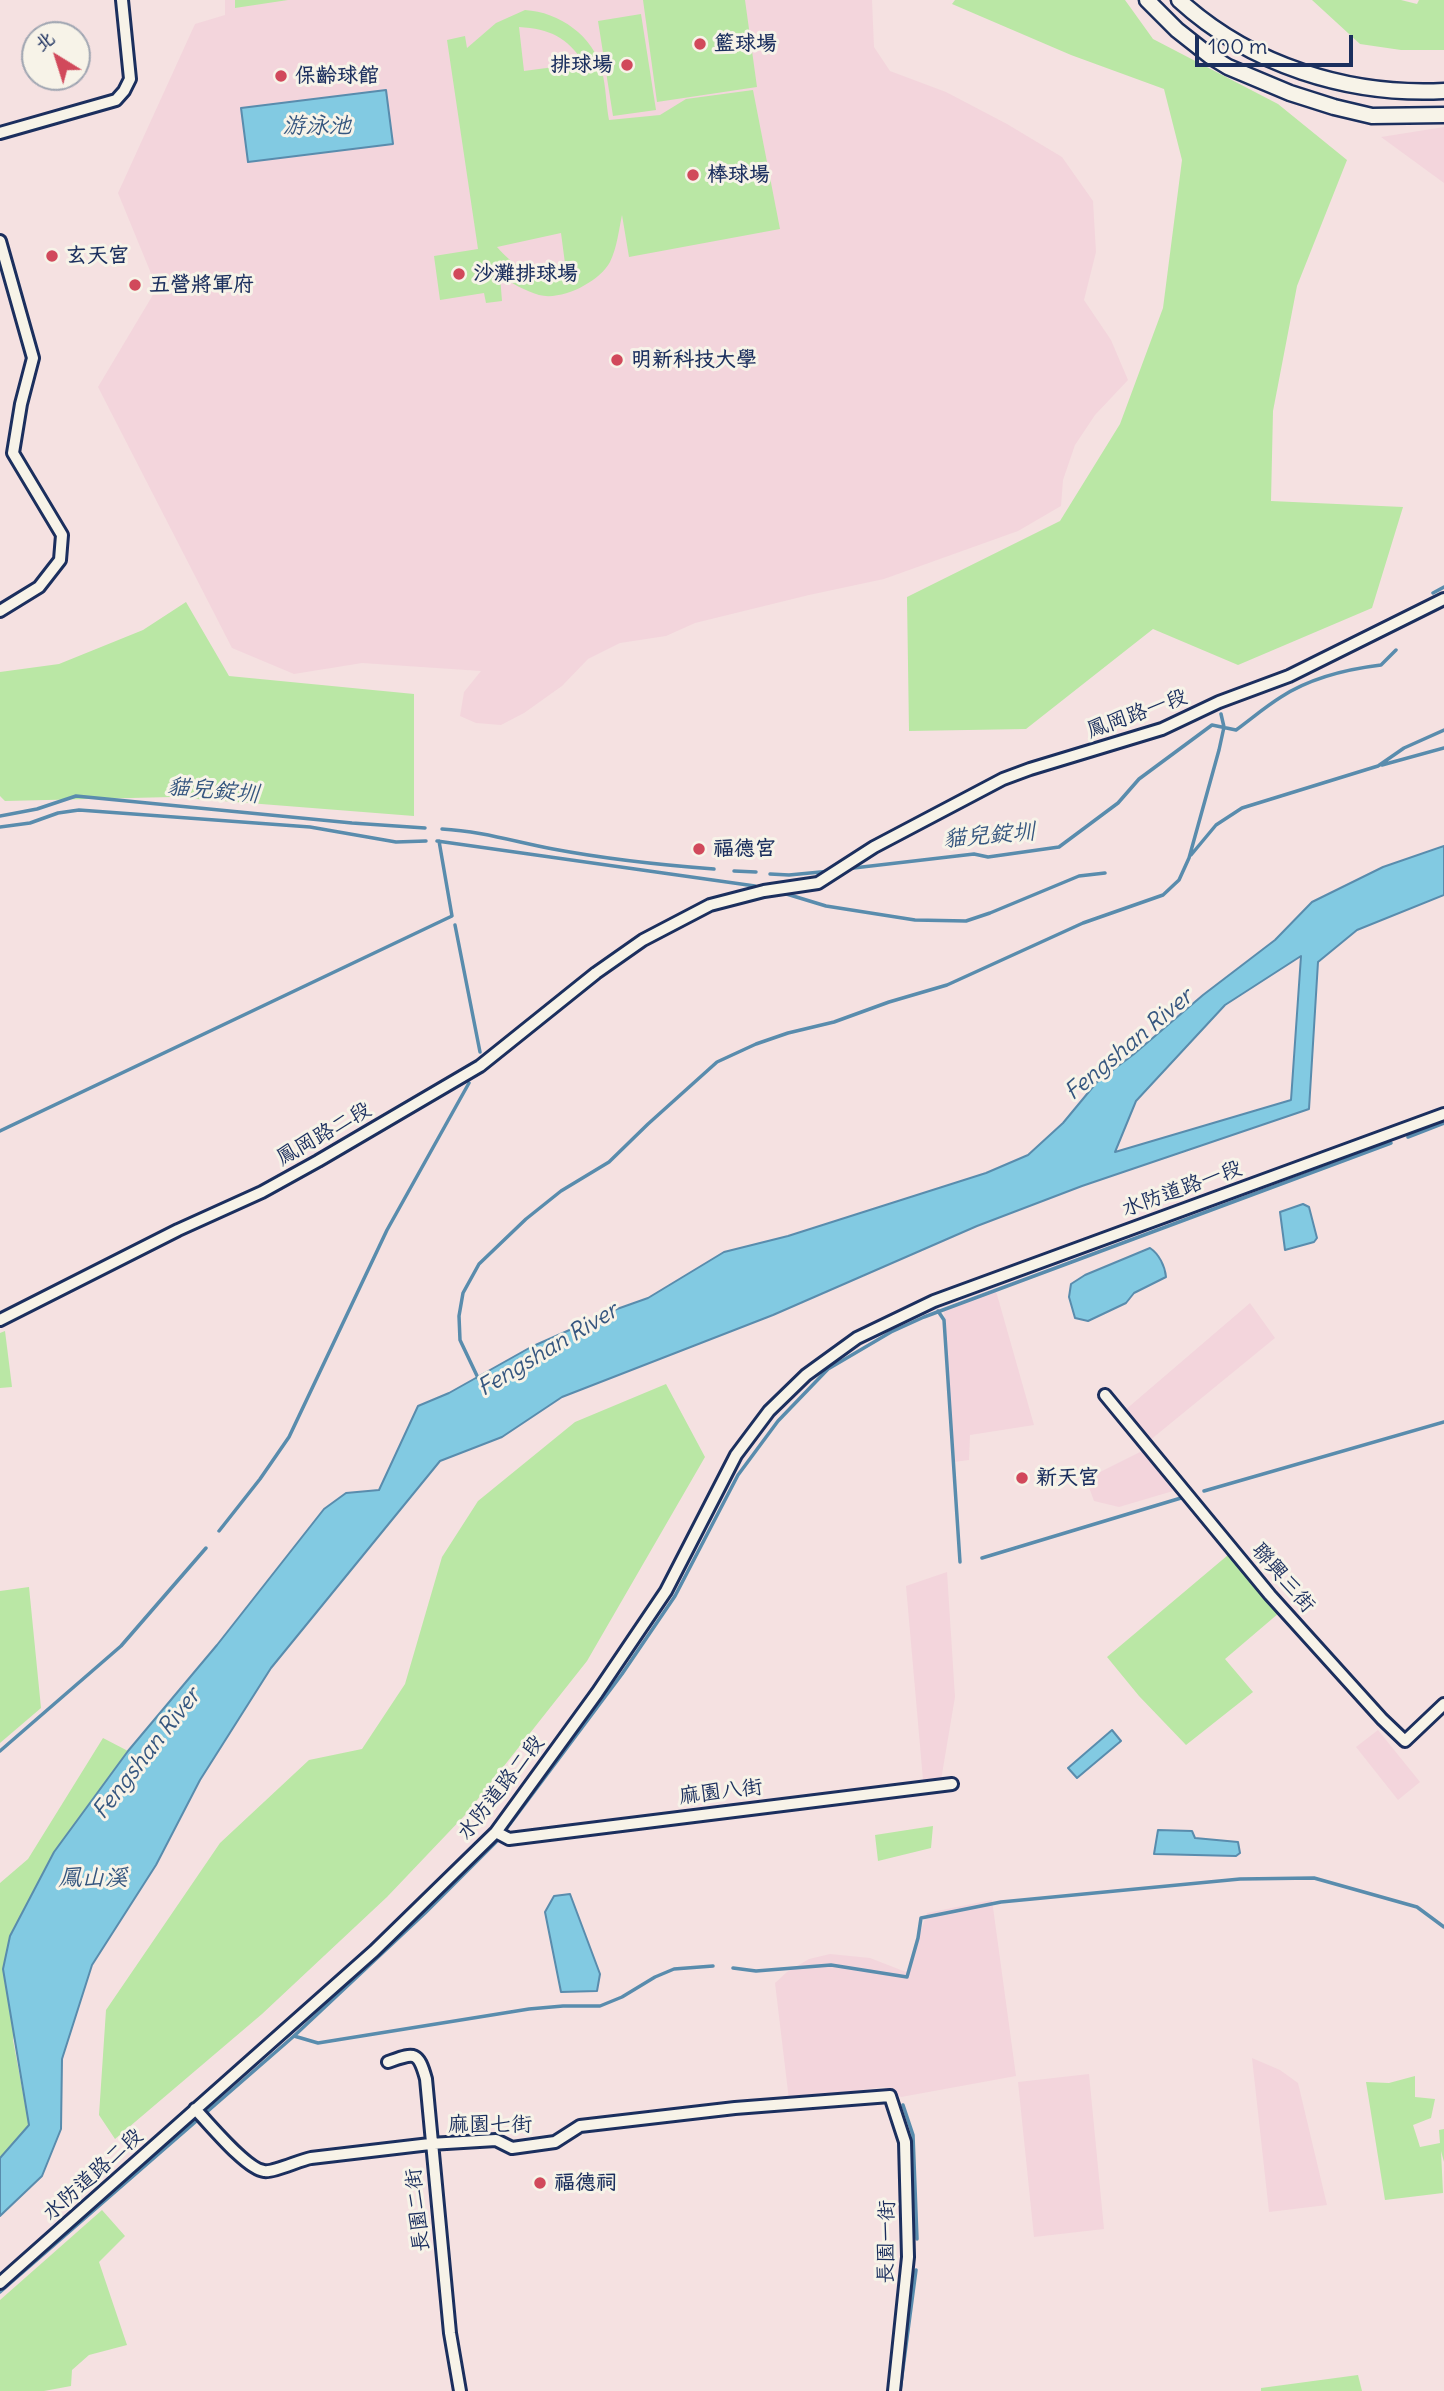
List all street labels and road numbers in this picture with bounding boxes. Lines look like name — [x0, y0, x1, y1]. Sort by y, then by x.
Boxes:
street label: 鳳岡路一段 — [1083, 684, 1191, 744]
street label: 鳳岡路二段 — [272, 1097, 376, 1171]
street label: 水防道路一段 — [1118, 1156, 1246, 1222]
street label: 聯興三街 — [1246, 1538, 1320, 1618]
street label: 水防道路二段 — [452, 1731, 550, 1845]
street label: 麻園八街 — [678, 1774, 764, 1810]
street label: 麻園七街 — [448, 2112, 532, 2138]
street label: 水防道路二段 — [38, 2123, 148, 2227]
street label: 長園二街 — [401, 2167, 435, 2253]
street label: 長園一街 — [874, 2200, 900, 2284]

